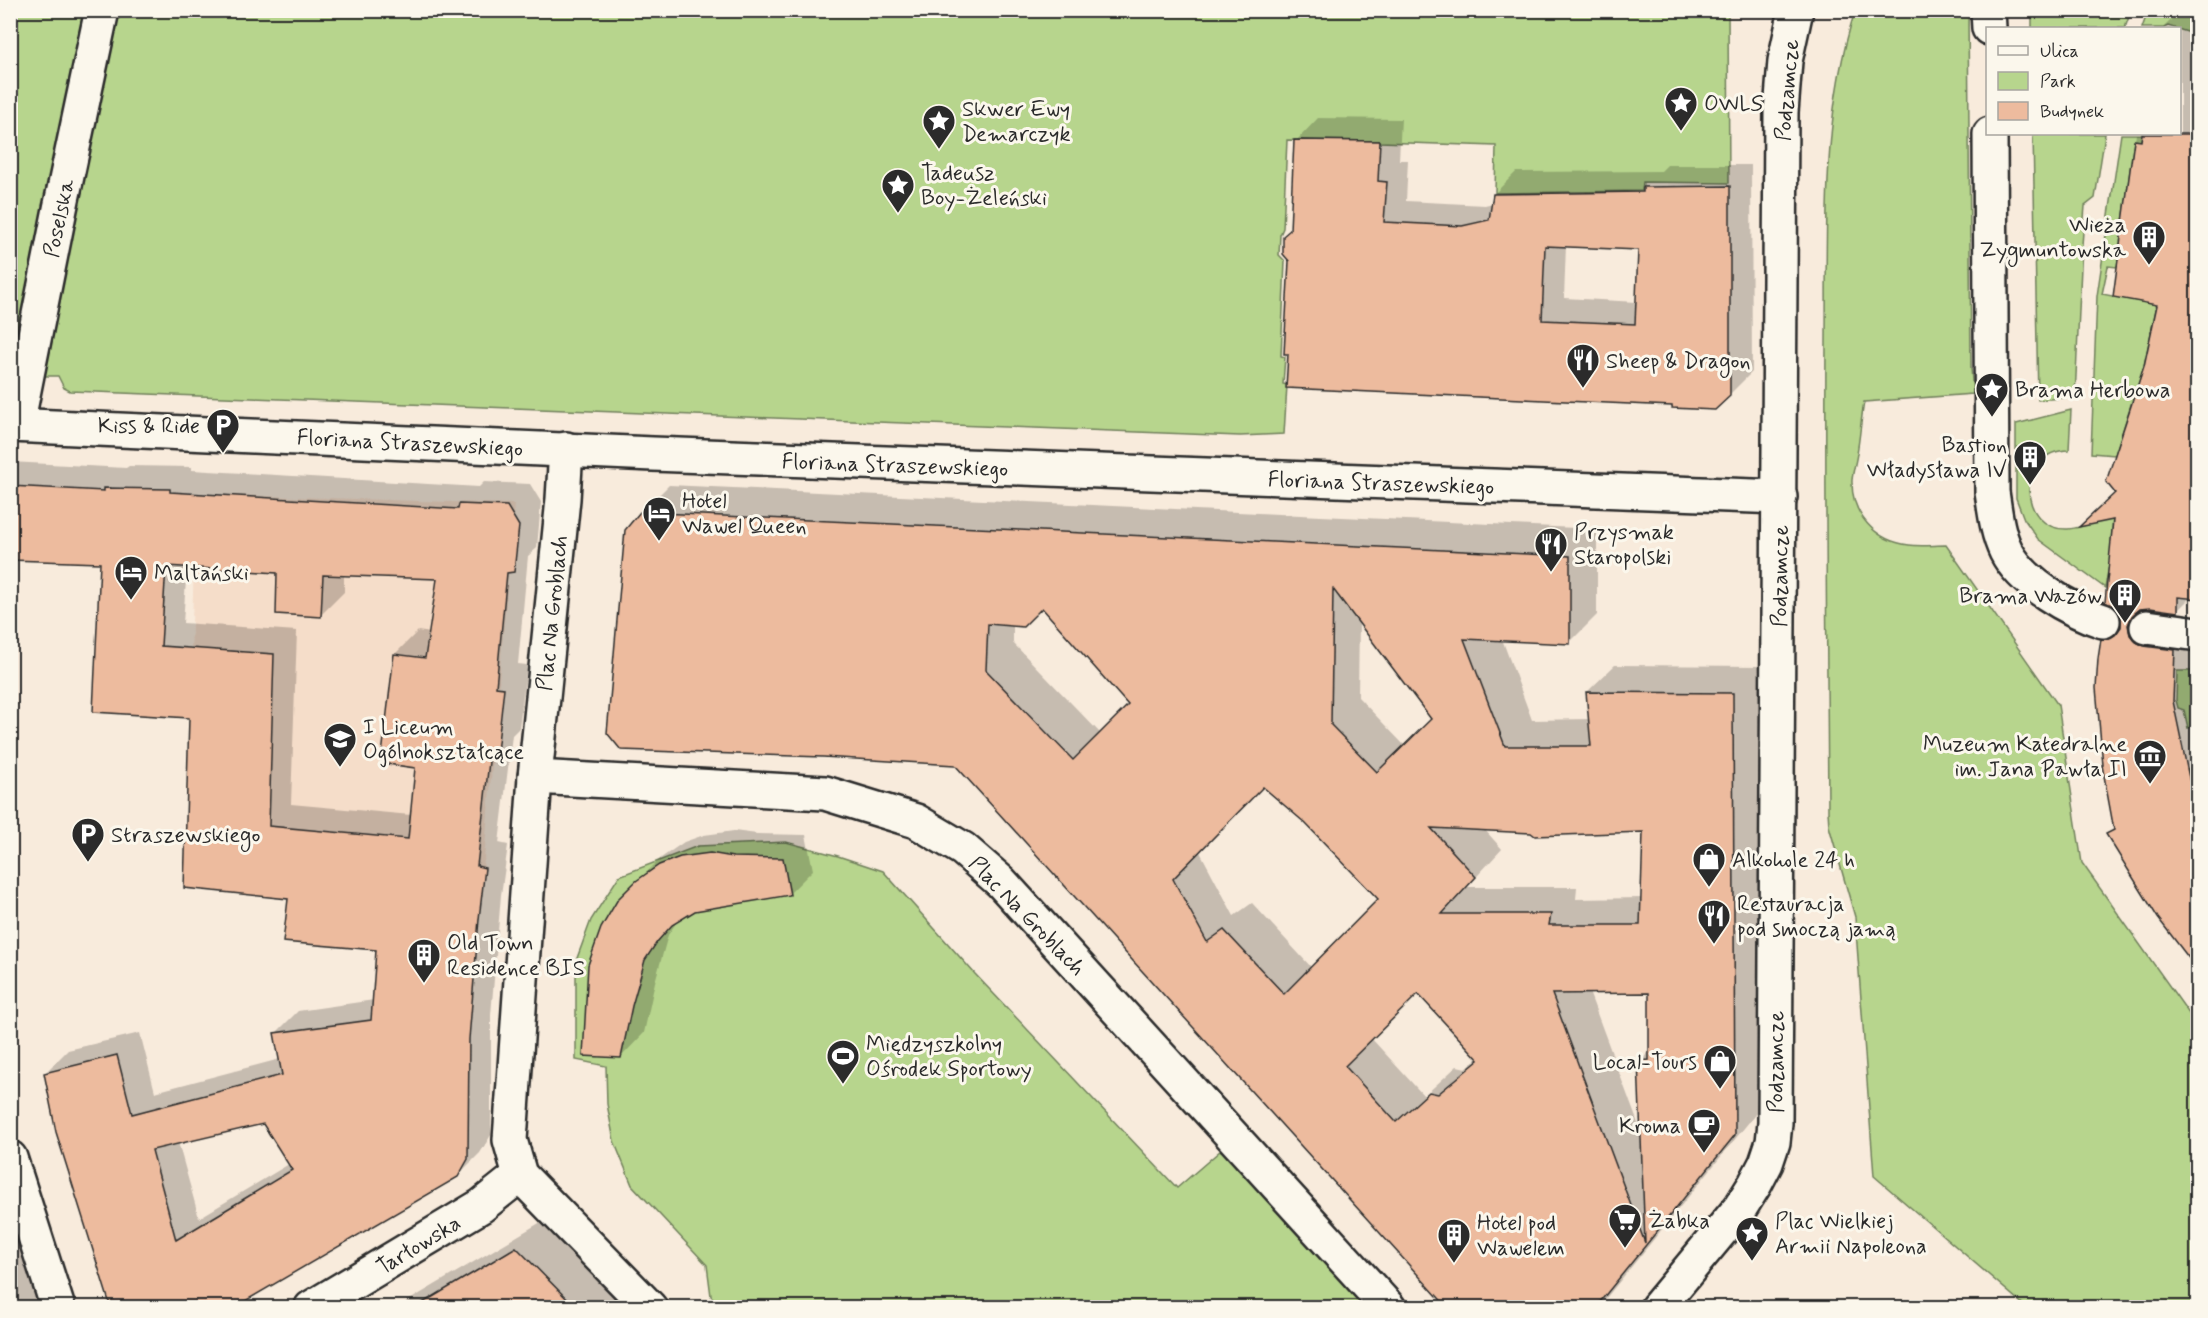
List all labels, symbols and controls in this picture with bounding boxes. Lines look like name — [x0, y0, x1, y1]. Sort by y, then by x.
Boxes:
legend — [1986, 27, 2181, 135]
street label: Podzamcze — [1770, 38, 1806, 142]
text: Ulica — [2040, 40, 2079, 64]
text: Park — [2040, 70, 2076, 94]
place icon: OWLS — [1663, 85, 1699, 132]
place label: OWLS — [1704, 91, 1763, 119]
place label: Skwer Ewy Demarczyk — [962, 96, 1071, 149]
text: Budynek — [2040, 100, 2104, 124]
place icon: Skwer Ewy Demarczyk — [921, 103, 957, 150]
place label: Tadeusz Boy-Żeleński — [921, 160, 1047, 213]
place icon: Tadeusz Boy-Żeleński — [880, 167, 916, 214]
street label: Poselska — [38, 176, 82, 260]
place label: Wieża Zygmuntowska — [1979, 212, 2127, 268]
building icon: Wieża Zygmuntowska — [2131, 219, 2167, 266]
restaurant icon: Sheep & Dragon — [1565, 342, 1601, 389]
place label: Sheep & Dragon — [1606, 348, 1751, 379]
place icon: Brama Herbowa — [1974, 371, 2010, 418]
place label: Brama Herbowa — [2015, 377, 2171, 405]
parking icon: Kiss & Ride — [205, 407, 241, 454]
place label: Kiss & Ride — [98, 413, 200, 441]
street label: Floriana Straszewskiego — [296, 424, 524, 465]
place label: Bastion Władysława IV — [1867, 432, 2007, 485]
building icon: Bastion Władysława IV — [2012, 439, 2048, 486]
street label: Floriana Straszewskiego — [781, 448, 1009, 485]
street label: Floriana Straszewskiego — [1267, 466, 1495, 503]
place label: Hotel Wawel Queen — [682, 488, 807, 541]
hotel icon: Hotel Wawel Queen — [641, 495, 677, 542]
place label: Przysmak Staropolski — [1574, 519, 1674, 572]
street label: Podzamcze — [1766, 525, 1796, 627]
restaurant icon: Przysmak Staropolski — [1533, 526, 1569, 573]
street label: Plac Na Groblach — [531, 534, 575, 692]
hotel icon: Maltański — [113, 554, 149, 601]
place label: Maltański — [154, 560, 249, 588]
building icon: Brama Wazów — [2107, 577, 2143, 624]
place label: Brama Wazów — [1959, 583, 2102, 611]
place label: I Liceum Ogólnokształcące — [363, 714, 524, 768]
school or university icon: I Liceum Ogólnokształcące — [322, 721, 358, 768]
place label: Muzeum Katedralne im. Jana Pawła II — [1923, 731, 2127, 784]
museum icon: Muzeum Katedralne im. Jana Pawła II — [2132, 738, 2168, 785]
parking icon: Straszewskiego — [70, 816, 106, 863]
place label: Straszewskiego — [111, 822, 260, 853]
shop icon: Alkohole 24 h — [1691, 841, 1727, 888]
place label: Alkohole 24 h — [1732, 847, 1855, 875]
street label: Plac Na Groblach — [962, 850, 1091, 982]
place label: Restauracja pod smoczą jamą — [1737, 891, 1896, 944]
restaurant icon: Restauracja pod smoczą jamą — [1696, 898, 1732, 945]
place label: Old Town Residence BIS — [447, 930, 585, 983]
building icon: Old Town Residence BIS — [406, 937, 442, 984]
street label: Podzamcze — [1763, 1011, 1791, 1113]
place label: Międzyszkolny Ośrodek Sportowy — [866, 1031, 1032, 1084]
sports icon: Międzyszkolny Ośrodek Sportowy — [825, 1038, 861, 1085]
shop icon: Local-Tours — [1702, 1043, 1738, 1090]
place label: Local-Tours — [1593, 1049, 1697, 1077]
cafe icon: Kroma — [1686, 1107, 1722, 1154]
place label: Kroma — [1619, 1113, 1681, 1141]
supermarket icon: Żabka — [1607, 1202, 1643, 1249]
place label: Żabka — [1648, 1208, 1710, 1236]
place label: Plac Wielkiej Armii Napoleona — [1775, 1208, 1927, 1261]
street label: Tarłowska — [372, 1210, 466, 1282]
place label: Hotel pod Wawelem — [1477, 1210, 1565, 1263]
place icon: Plac Wielkiej Armii Napoleona — [1734, 1215, 1770, 1262]
building icon: Hotel pod Wawelem — [1436, 1217, 1472, 1264]

